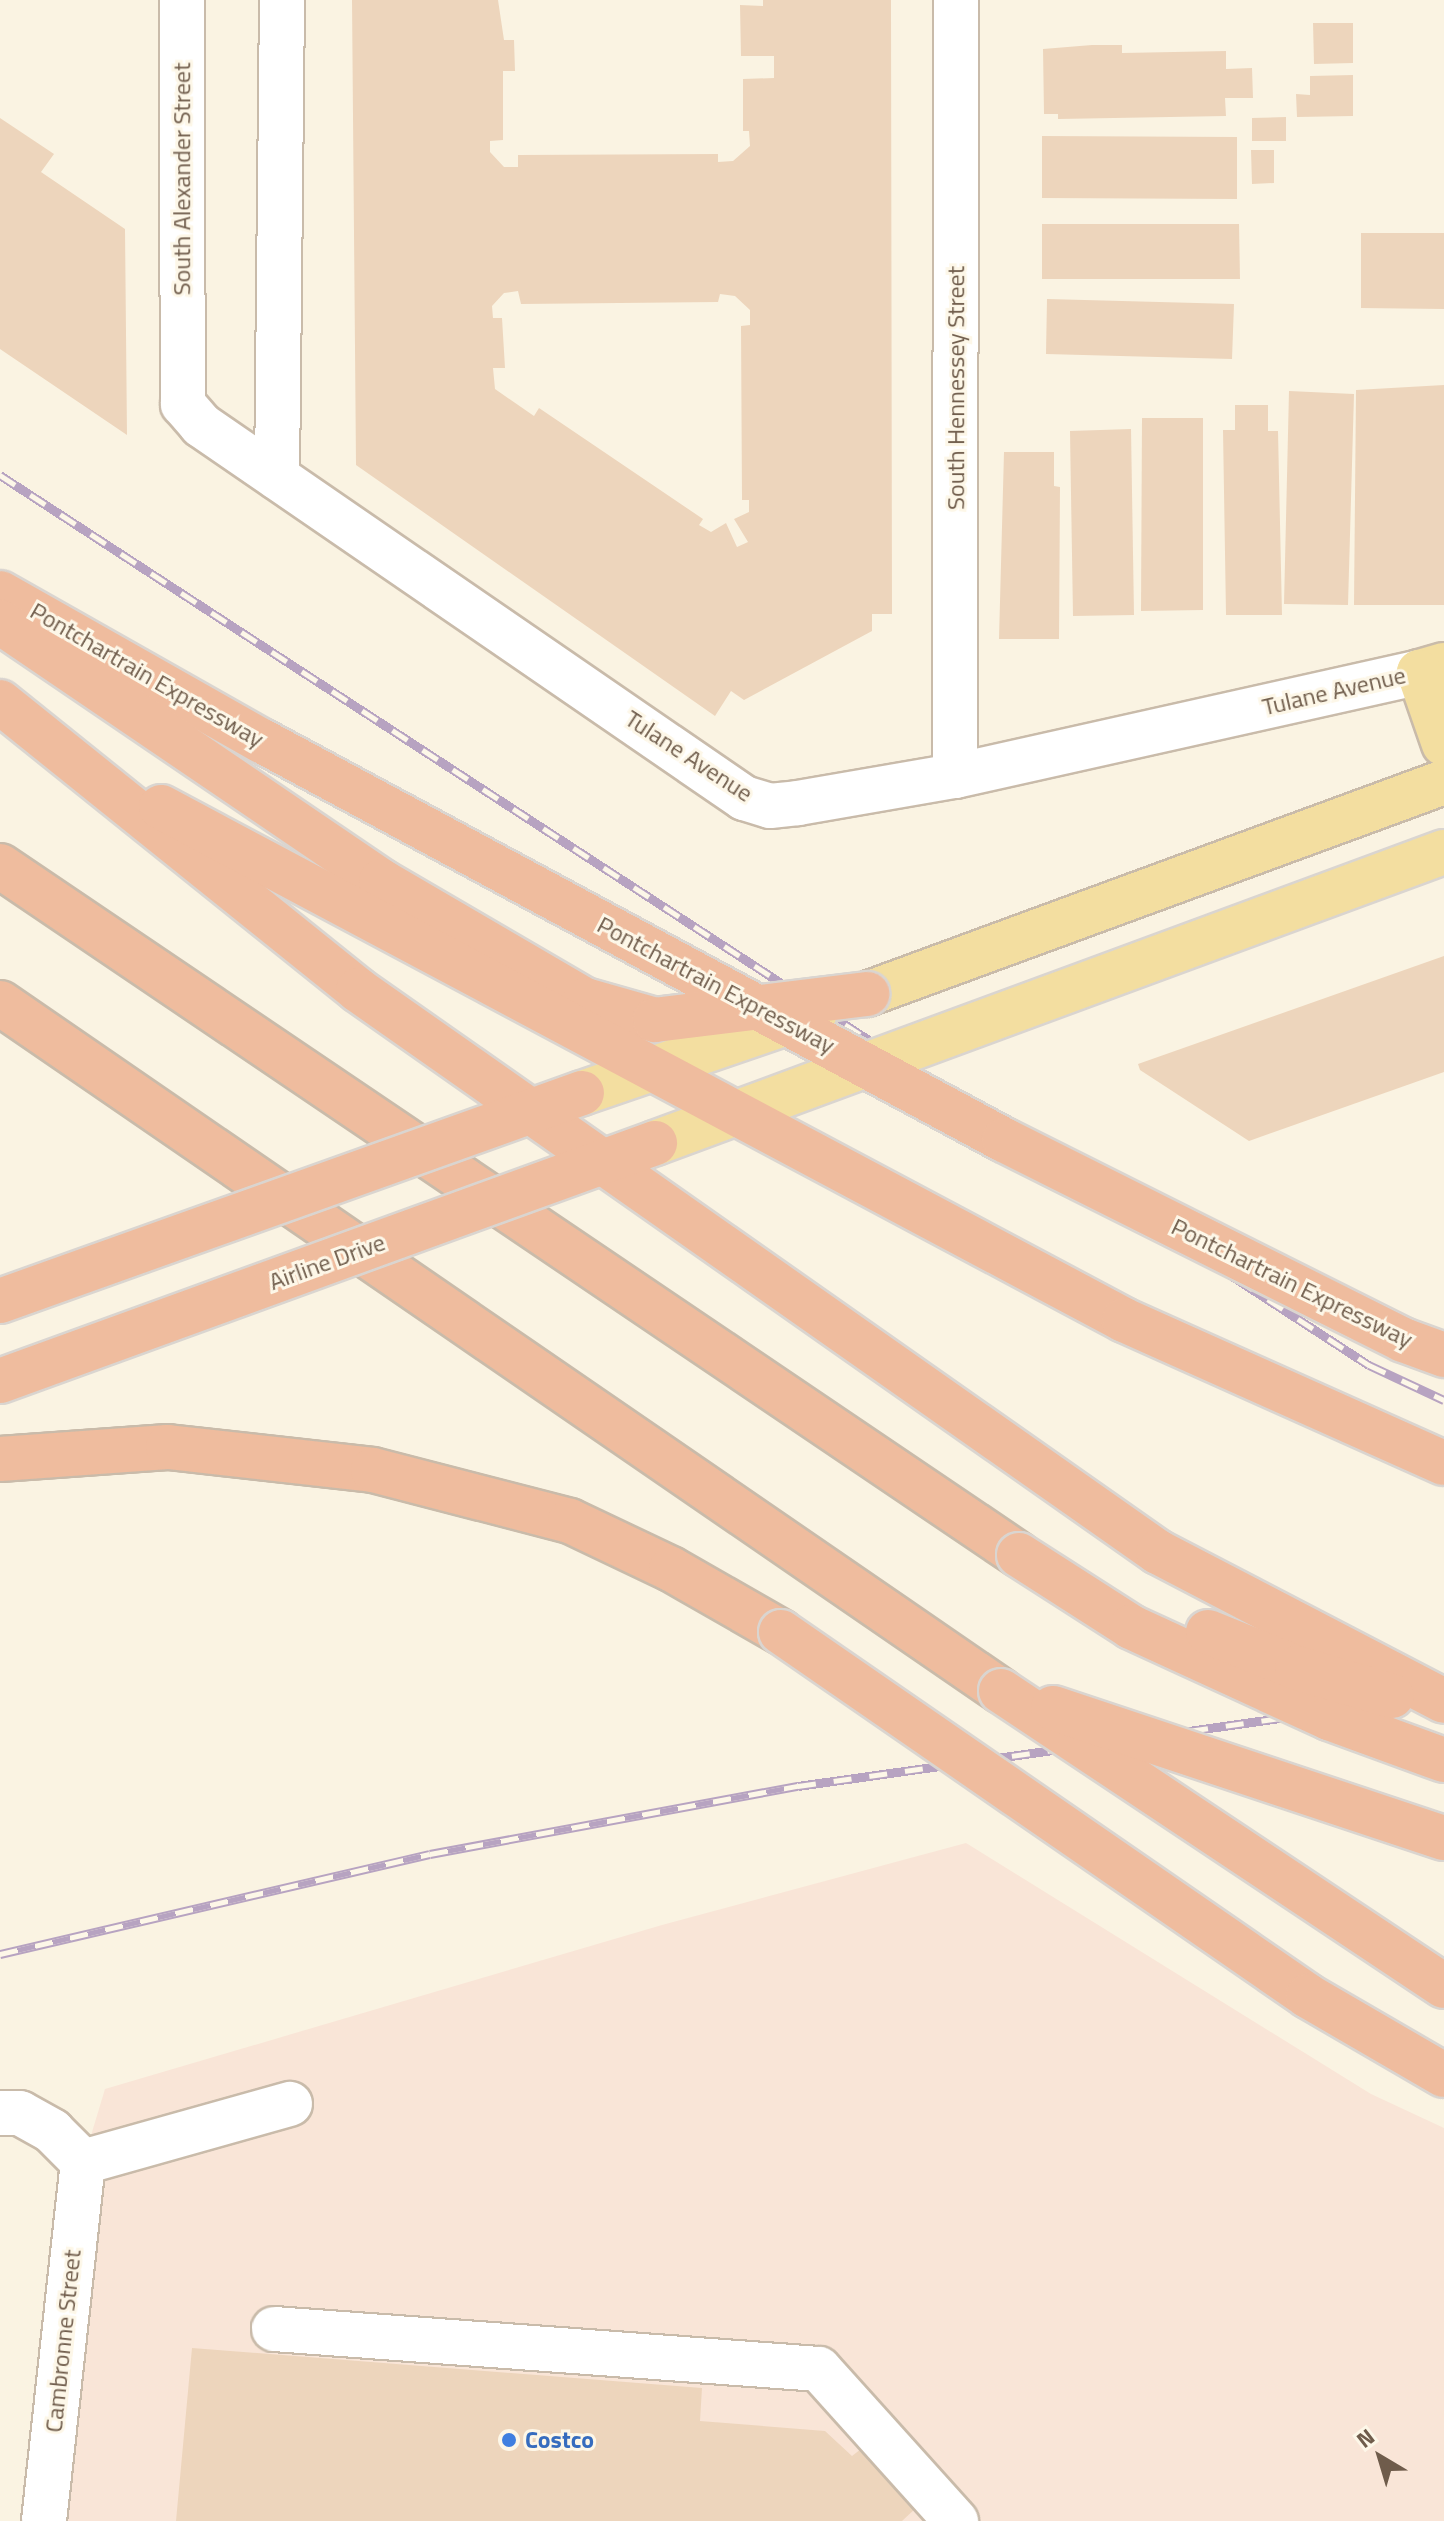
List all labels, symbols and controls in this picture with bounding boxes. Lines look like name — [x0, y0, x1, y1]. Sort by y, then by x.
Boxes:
street label: South Alexander Street — [168, 63, 196, 295]
street label: South Hennessey Street — [942, 266, 970, 510]
street label: Pontchartrain Expressway — [25, 596, 269, 754]
street label: Tulane Avenue — [1260, 661, 1408, 721]
street label: Tulane Avenue — [620, 704, 758, 808]
street label: Pontchartrain Expressway — [592, 910, 840, 1060]
street label: Pontchartrain Expressway — [1167, 1212, 1417, 1354]
street label: Airline Drive — [265, 1228, 389, 1296]
street label: Cambronne Street — [39, 2248, 87, 2434]
north arrow — [1340, 2417, 1420, 2497]
text: N — [1349, 2420, 1382, 2456]
place label: Costco — [525, 2426, 594, 2454]
marker: Costco — [500, 2431, 518, 2449]

